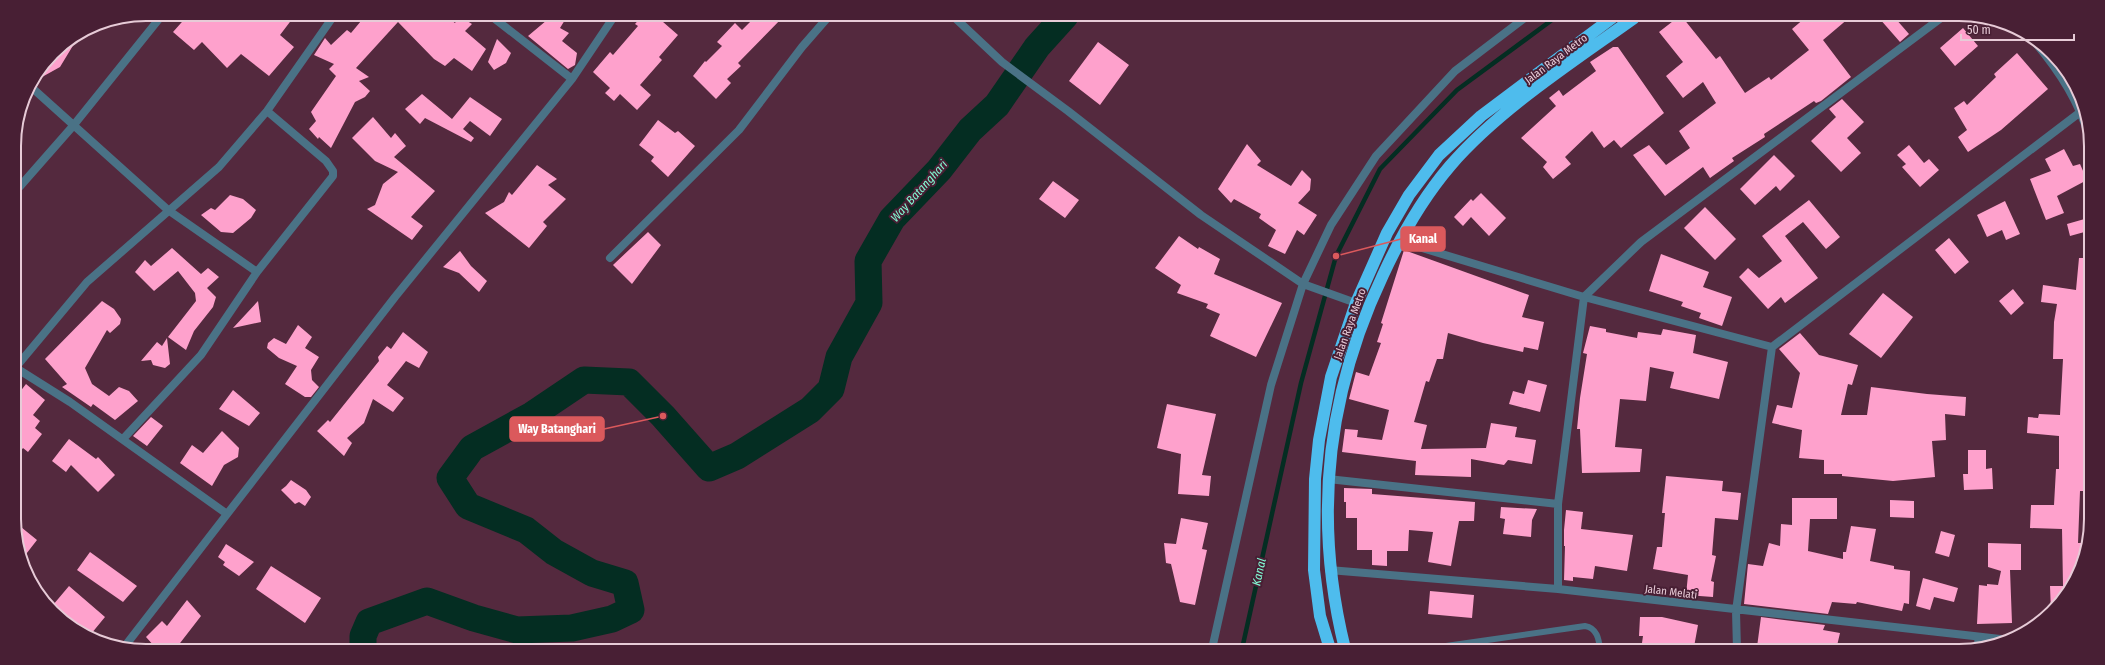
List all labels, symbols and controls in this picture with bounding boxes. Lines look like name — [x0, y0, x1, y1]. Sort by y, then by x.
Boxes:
scale bar — [1961, 16, 2074, 42]
text: 50 m — [1967, 23, 1991, 37]
street label: Jalan Raya Metro — [1522, 31, 1590, 87]
water label: Way Batanghari — [888, 157, 950, 225]
callout: Kanal — [1401, 227, 1445, 251]
text: Kanal — [1409, 232, 1438, 246]
street label: Jalan Raya Metro — [1331, 286, 1369, 361]
callout: Way Batanghari — [510, 417, 604, 441]
text: Way Batanghari — [518, 422, 596, 436]
water label: Kanal — [1249, 557, 1269, 587]
street label: Jalan Melati — [1644, 582, 1698, 602]

